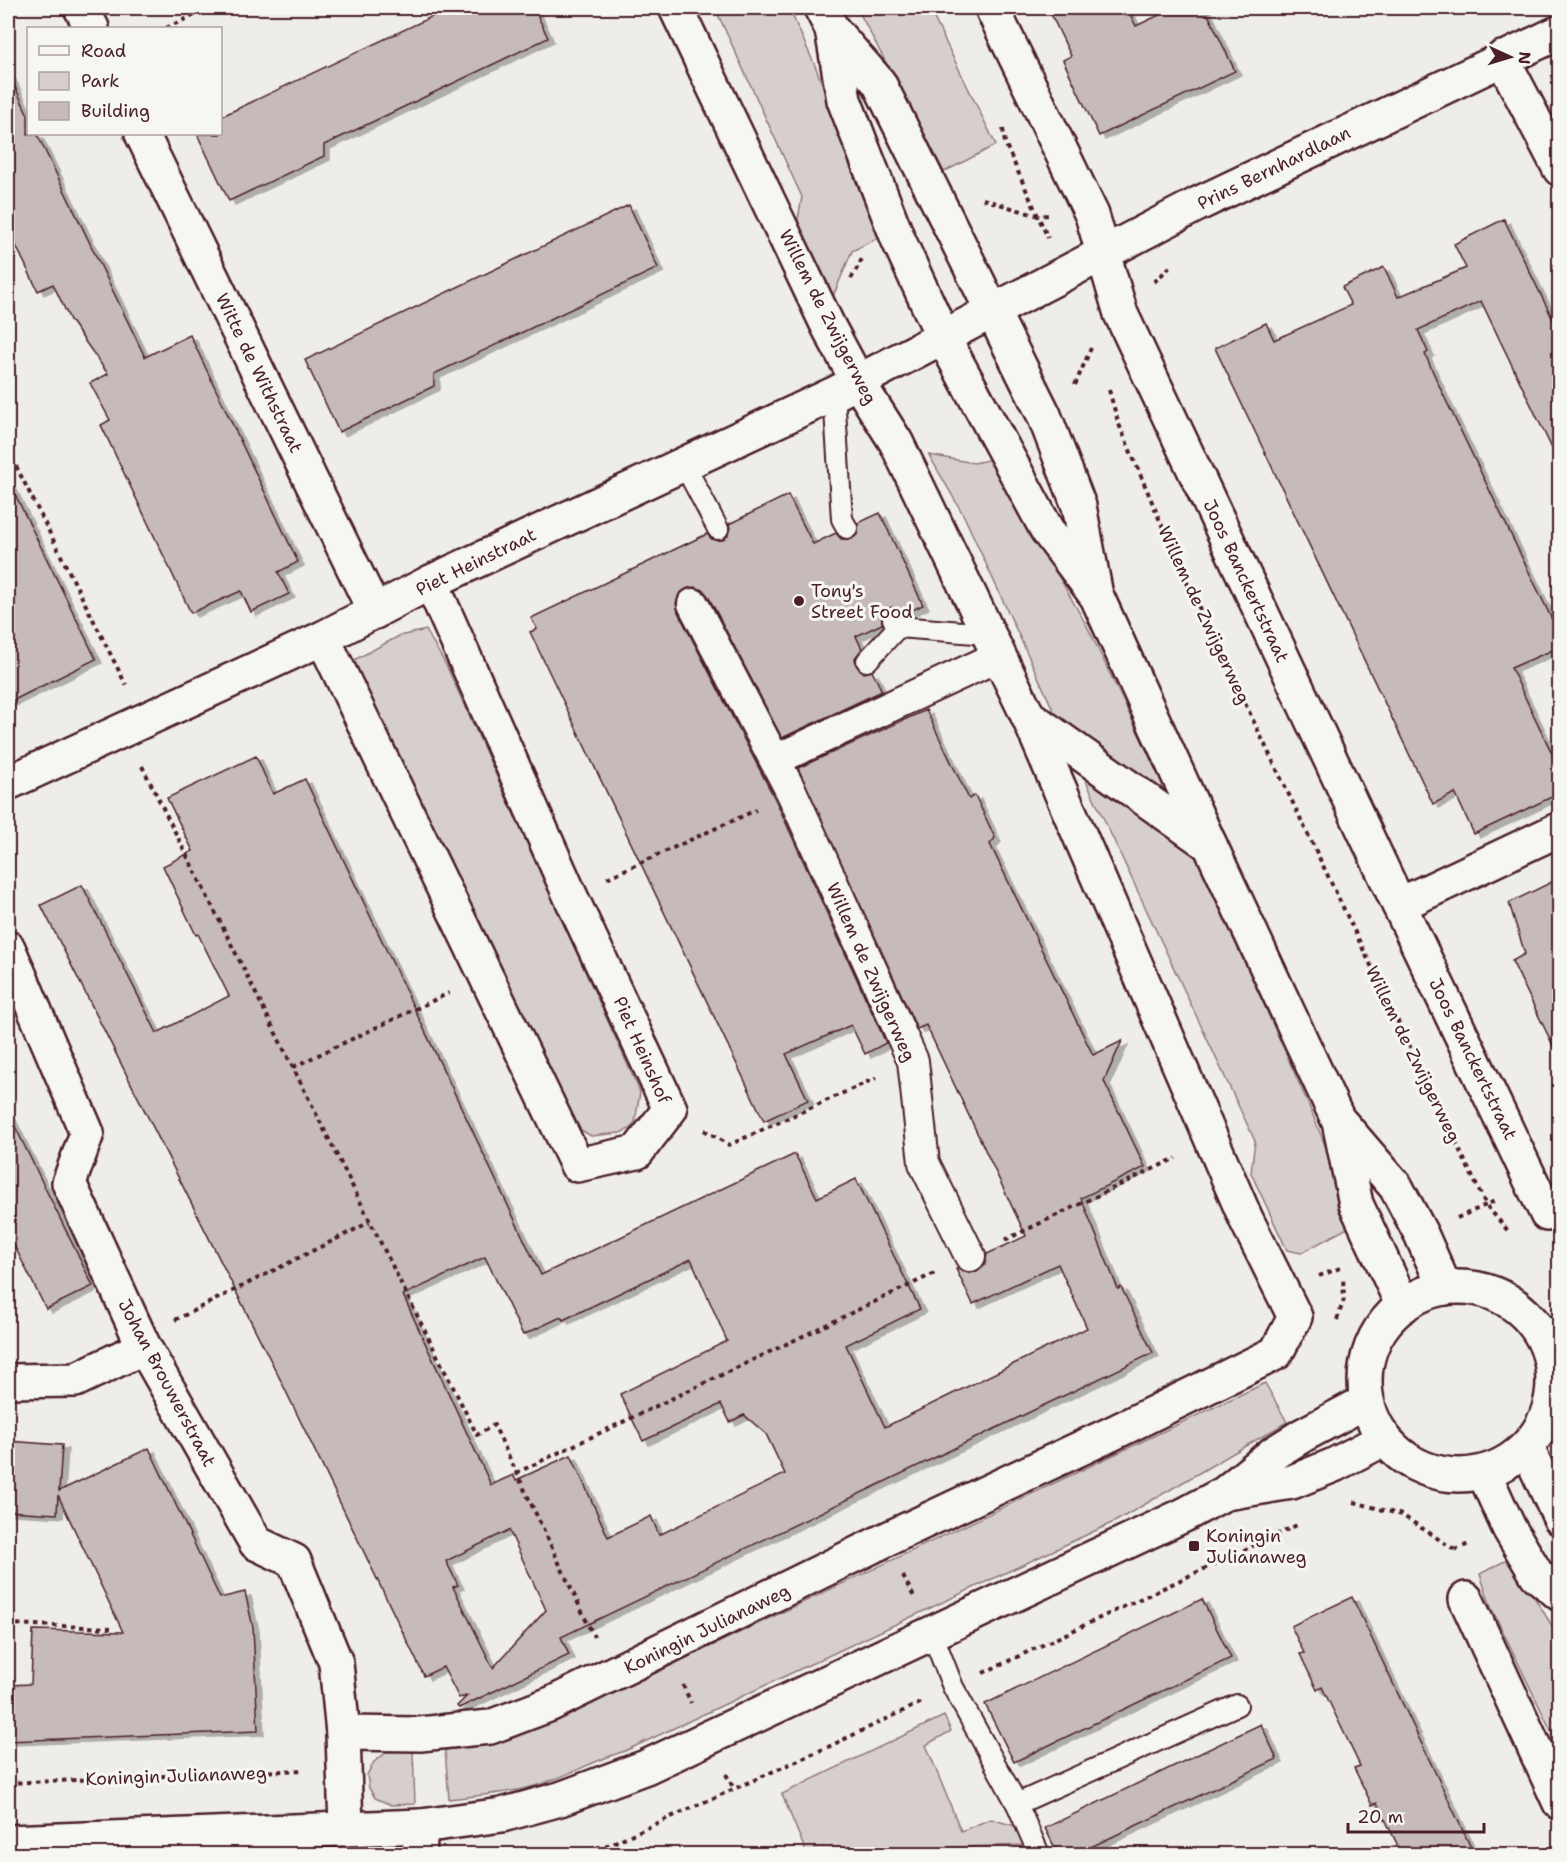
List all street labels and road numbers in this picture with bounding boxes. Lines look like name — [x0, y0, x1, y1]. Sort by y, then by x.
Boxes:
street label: Prins Bernhardlaan — [1193, 120, 1355, 216]
street label: Willem de Zwijgerweg — [773, 225, 883, 409]
street label: Witte de Withstraat — [210, 289, 308, 457]
street label: Joos Banckertstraat — [1198, 496, 1294, 667]
street label: Piet Heinstraat — [412, 522, 540, 602]
street label: Willem de Zwijgerweg — [1152, 522, 1256, 708]
street label: Willem de Zwijgerweg — [821, 879, 921, 1065]
street label: Willem de Zwijgerweg — [1360, 962, 1466, 1146]
street label: Joos Banckertstraat — [1423, 974, 1523, 1144]
street label: Piet Heinshof — [608, 993, 676, 1108]
street label: Johan Brouwerstraat — [113, 1295, 221, 1471]
street label: Koningin Julianaweg — [620, 1578, 794, 1680]
street label: Koningin Julianaweg — [85, 1761, 267, 1791]

